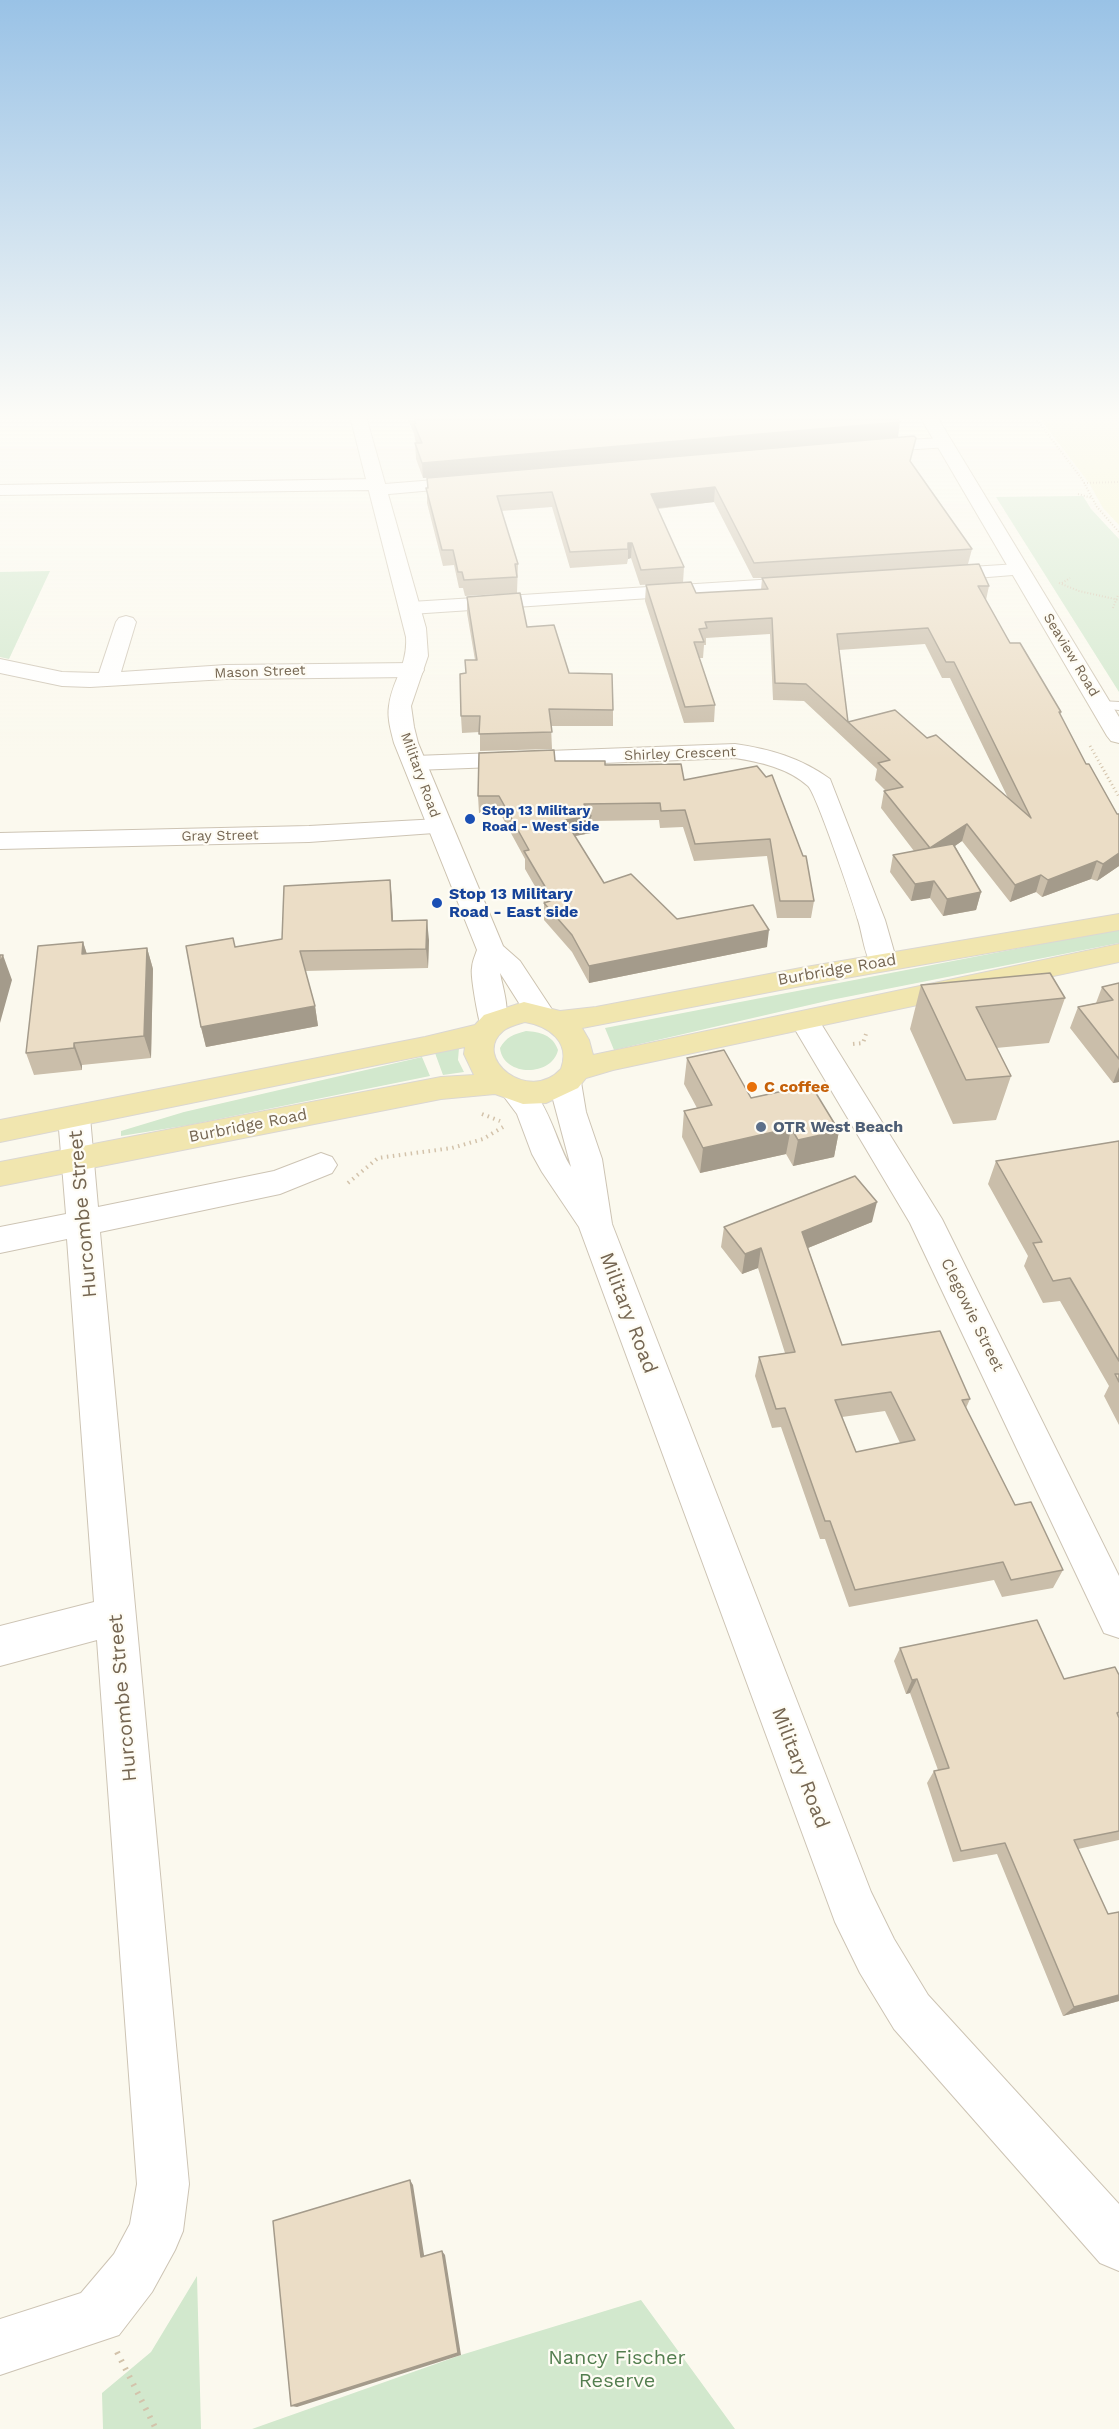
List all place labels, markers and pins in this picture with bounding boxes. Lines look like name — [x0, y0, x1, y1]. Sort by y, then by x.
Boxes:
place label: Stop 13 Military Road - West side — [482, 803, 599, 836]
marker: Stop 13 Military Road - West side — [463, 812, 477, 826]
place label: Stop 13 Military Road - East side — [449, 884, 578, 922]
marker: Stop 13 Military Road - East side — [430, 896, 444, 910]
place label: C coffee — [764, 1077, 830, 1097]
marker: C coffee — [745, 1080, 759, 1094]
place label: OTR West Beach — [773, 1117, 903, 1137]
marker: OTR West Beach — [754, 1120, 768, 1134]

